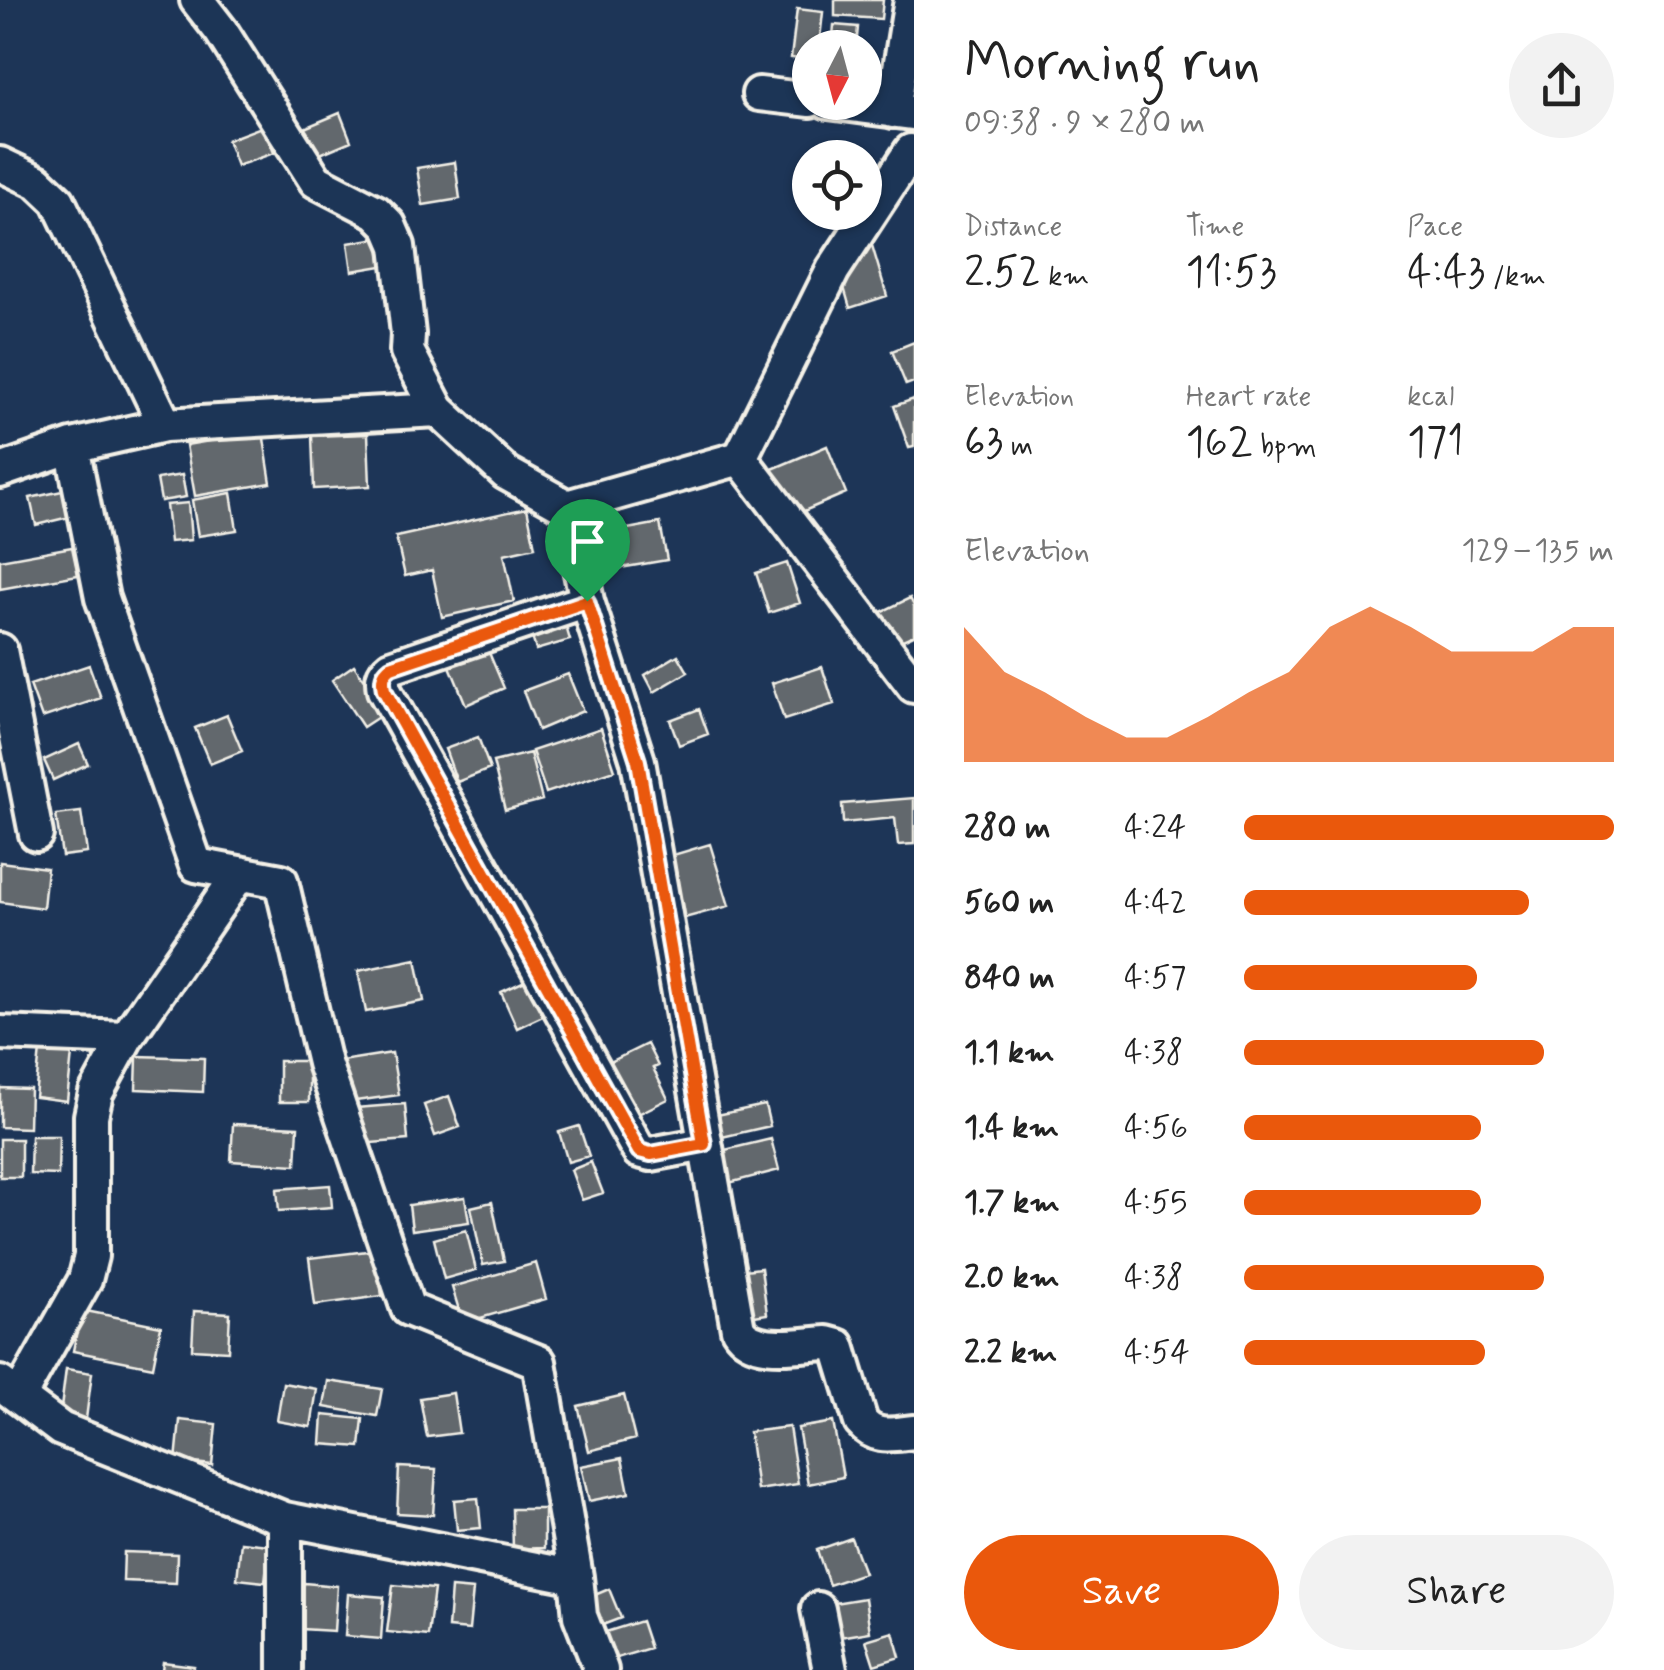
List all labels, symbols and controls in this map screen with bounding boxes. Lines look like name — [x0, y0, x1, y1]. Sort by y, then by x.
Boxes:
text: Morning run — [964, 28, 1261, 100]
north arrow — [792, 30, 882, 120]
map controls — [792, 30, 882, 230]
button: share — [1509, 33, 1614, 138]
text: 09:38 · 9 × 280 m — [964, 102, 1205, 144]
button: locate — [792, 140, 882, 230]
text: Distance — [964, 209, 1062, 246]
text: Time — [1186, 209, 1244, 246]
text: Pace — [1407, 209, 1463, 246]
text: 2.52 — [964, 246, 1041, 301]
text: 11:53 — [1186, 246, 1277, 301]
text: 4:43 — [1407, 246, 1485, 301]
text: km — [1041, 259, 1089, 296]
text: /km — [1485, 259, 1546, 296]
text: Elevation — [964, 379, 1074, 416]
text: Heart rate — [1186, 379, 1311, 416]
text: kcal — [1407, 379, 1454, 416]
text: 63 — [964, 416, 1003, 471]
text: 162 — [1186, 416, 1253, 471]
text: 171 — [1407, 416, 1464, 471]
text: m — [1003, 429, 1033, 466]
text: bpm — [1253, 429, 1317, 466]
pin — [545, 499, 630, 602]
icon: arrive — [560, 514, 615, 569]
text: Elevation — [964, 530, 1090, 572]
text: 129–135 m — [1462, 530, 1614, 572]
text: 280 m — [964, 807, 1051, 849]
text: 4:24 — [1124, 807, 1186, 849]
text: 560 m — [964, 882, 1054, 924]
text: 4:42 — [1124, 882, 1187, 924]
text: 840 m — [964, 957, 1055, 999]
text: 4:57 — [1124, 957, 1186, 999]
text: 1.1 km — [964, 1032, 1055, 1074]
text: 4:38 — [1124, 1032, 1183, 1074]
text: 1.4 km — [964, 1107, 1059, 1149]
text: 4:56 — [1124, 1107, 1188, 1149]
text: 1.7 km — [964, 1182, 1060, 1224]
text: 4:55 — [1124, 1182, 1187, 1224]
text: 2.0 km — [964, 1257, 1060, 1299]
text: 4:38 — [1124, 1257, 1183, 1299]
text: 2.2 km — [964, 1332, 1057, 1374]
text: 4:54 — [1124, 1332, 1190, 1374]
button: Save — [964, 1535, 1279, 1650]
button: Share — [1299, 1535, 1614, 1650]

